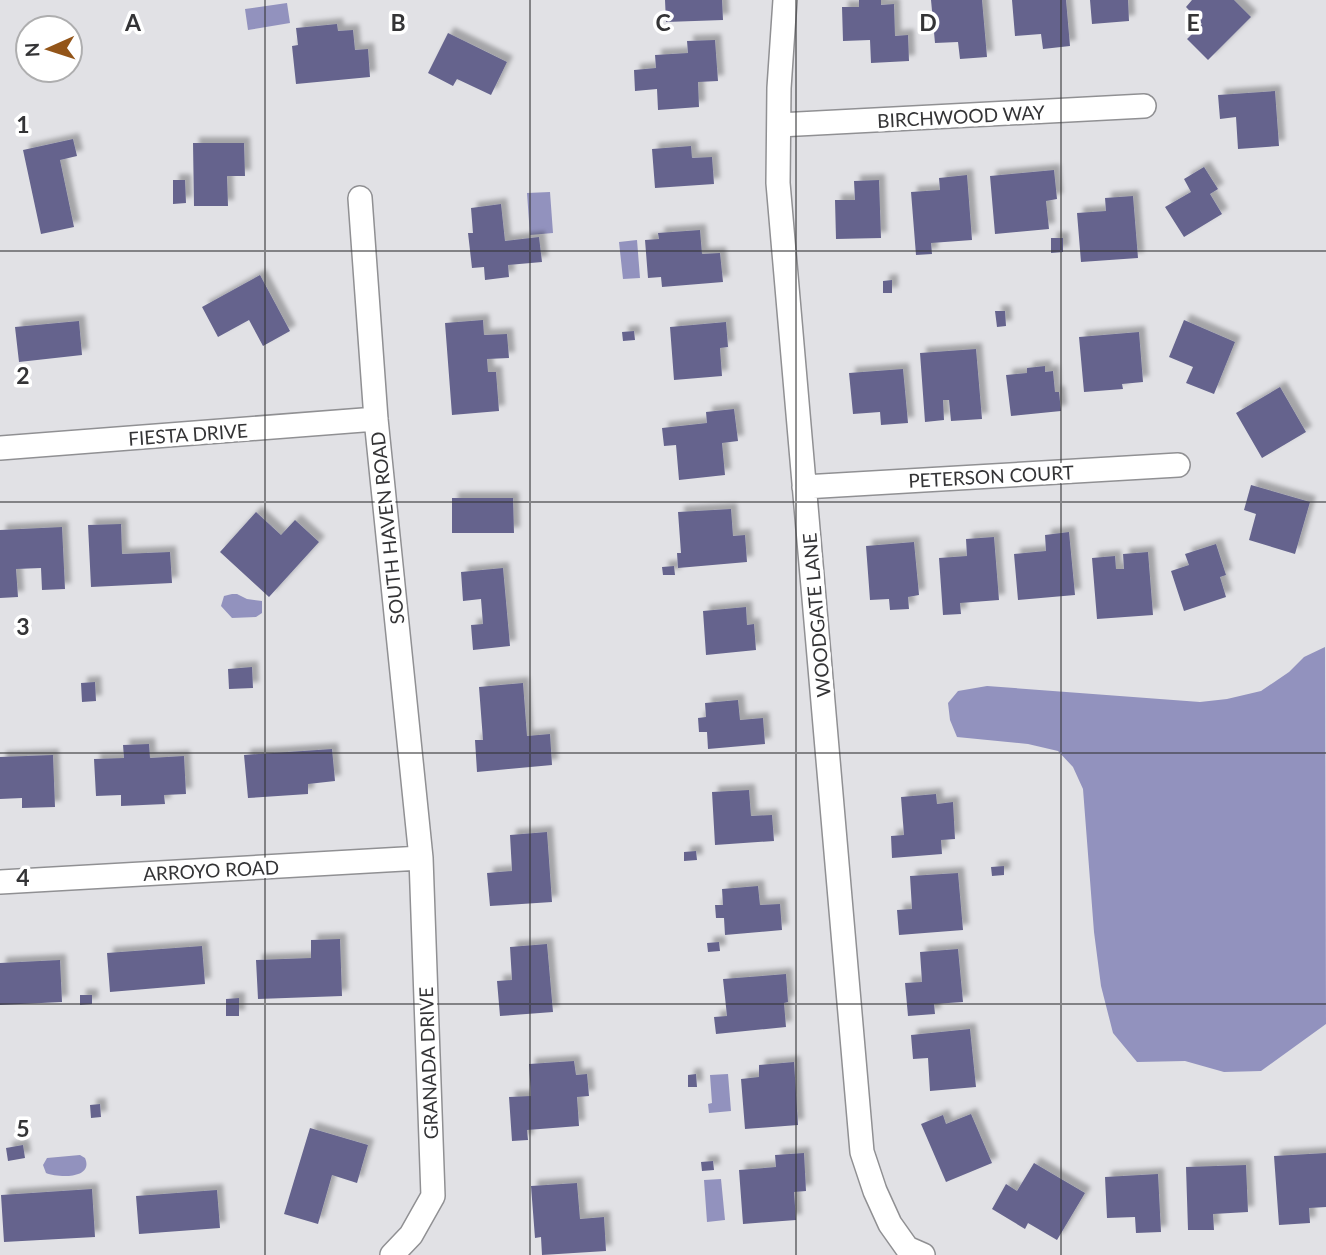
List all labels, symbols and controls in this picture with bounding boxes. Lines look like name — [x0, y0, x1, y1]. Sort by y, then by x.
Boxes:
text: A — [124, 8, 142, 36]
text: B — [390, 8, 406, 36]
text: C — [655, 8, 671, 36]
text: D — [919, 8, 937, 36]
text: E — [1186, 8, 1200, 36]
north arrow — [14, 14, 84, 84]
text: N — [20, 42, 43, 58]
street label: BIRCHWOOD WAY — [877, 100, 1046, 132]
text: 1 — [16, 110, 30, 138]
text: 2 — [16, 361, 30, 389]
street label: FIESTA DRIVE — [127, 418, 249, 450]
street label: SOUTH HAVEN ROAD — [365, 431, 409, 625]
street label: PETERSON COURT — [908, 460, 1074, 492]
street label: WOODGATE LANE — [797, 532, 835, 698]
text: 3 — [16, 612, 30, 640]
street label: ARROYO ROAD — [142, 855, 280, 885]
text: 4 — [16, 863, 30, 891]
street label: GRANADA DRIVE — [414, 986, 442, 1140]
text: 5 — [16, 1114, 30, 1142]

